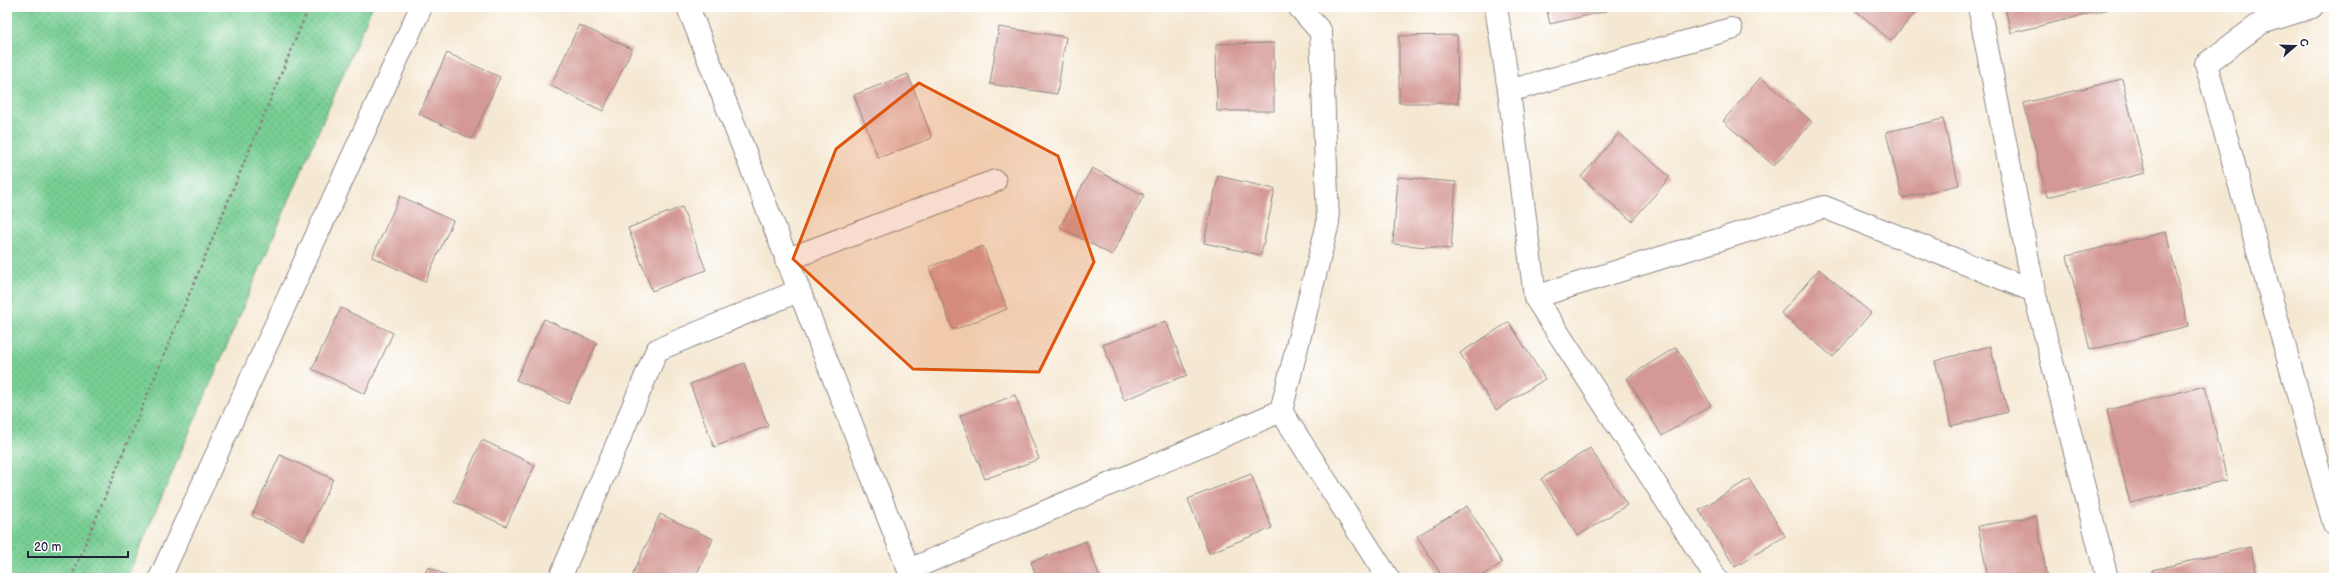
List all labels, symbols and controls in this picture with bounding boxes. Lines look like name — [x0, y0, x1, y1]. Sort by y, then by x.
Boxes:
north arrow — [2275, 26, 2315, 66]
text: С — [2297, 37, 2311, 49]
scale bar — [28, 533, 128, 559]
text: 20 m — [34, 540, 61, 555]

